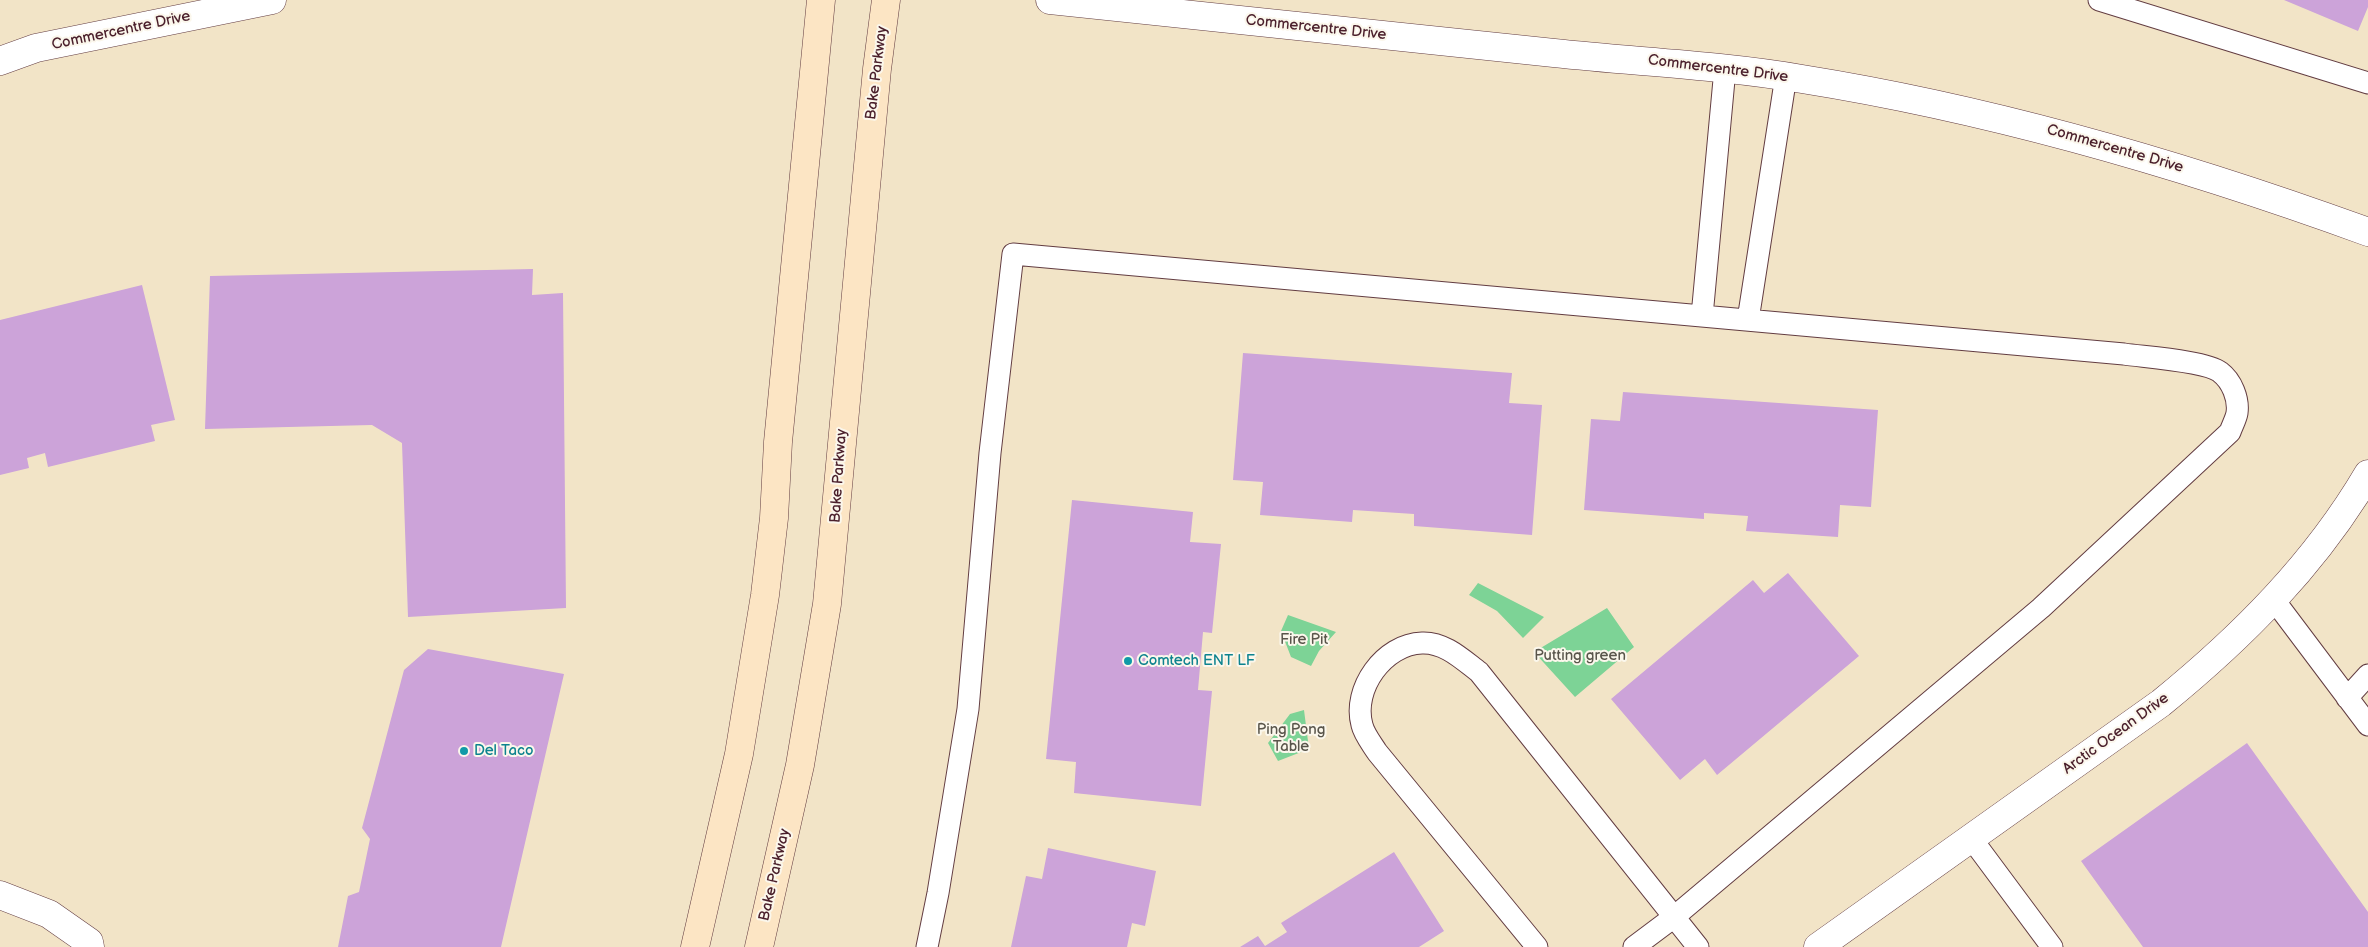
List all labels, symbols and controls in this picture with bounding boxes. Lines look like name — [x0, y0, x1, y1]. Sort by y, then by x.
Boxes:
street label: Commercentre Drive — [50, 8, 192, 54]
street label: Commercentre Drive — [1245, 12, 1387, 44]
street label: Bake Parkway — [862, 25, 892, 121]
street label: Commercentre Drive — [1647, 51, 1789, 87]
street label: Commercentre Drive — [2045, 121, 2185, 177]
street label: Bake Parkway — [827, 428, 851, 524]
park label: Fire Pit — [1280, 631, 1328, 649]
park label: Putting green — [1534, 647, 1626, 665]
place label: Comtech ENT LF — [1138, 652, 1255, 670]
marker: Comtech ENT LF — [1122, 655, 1134, 667]
street label: Arctic Ocean Drive — [2059, 689, 2173, 779]
park label: Ping Pong Table — [1257, 721, 1325, 756]
place label: Del Taco — [474, 742, 533, 760]
marker: Del Taco — [458, 745, 470, 757]
street label: Bake Parkway — [756, 827, 794, 923]

